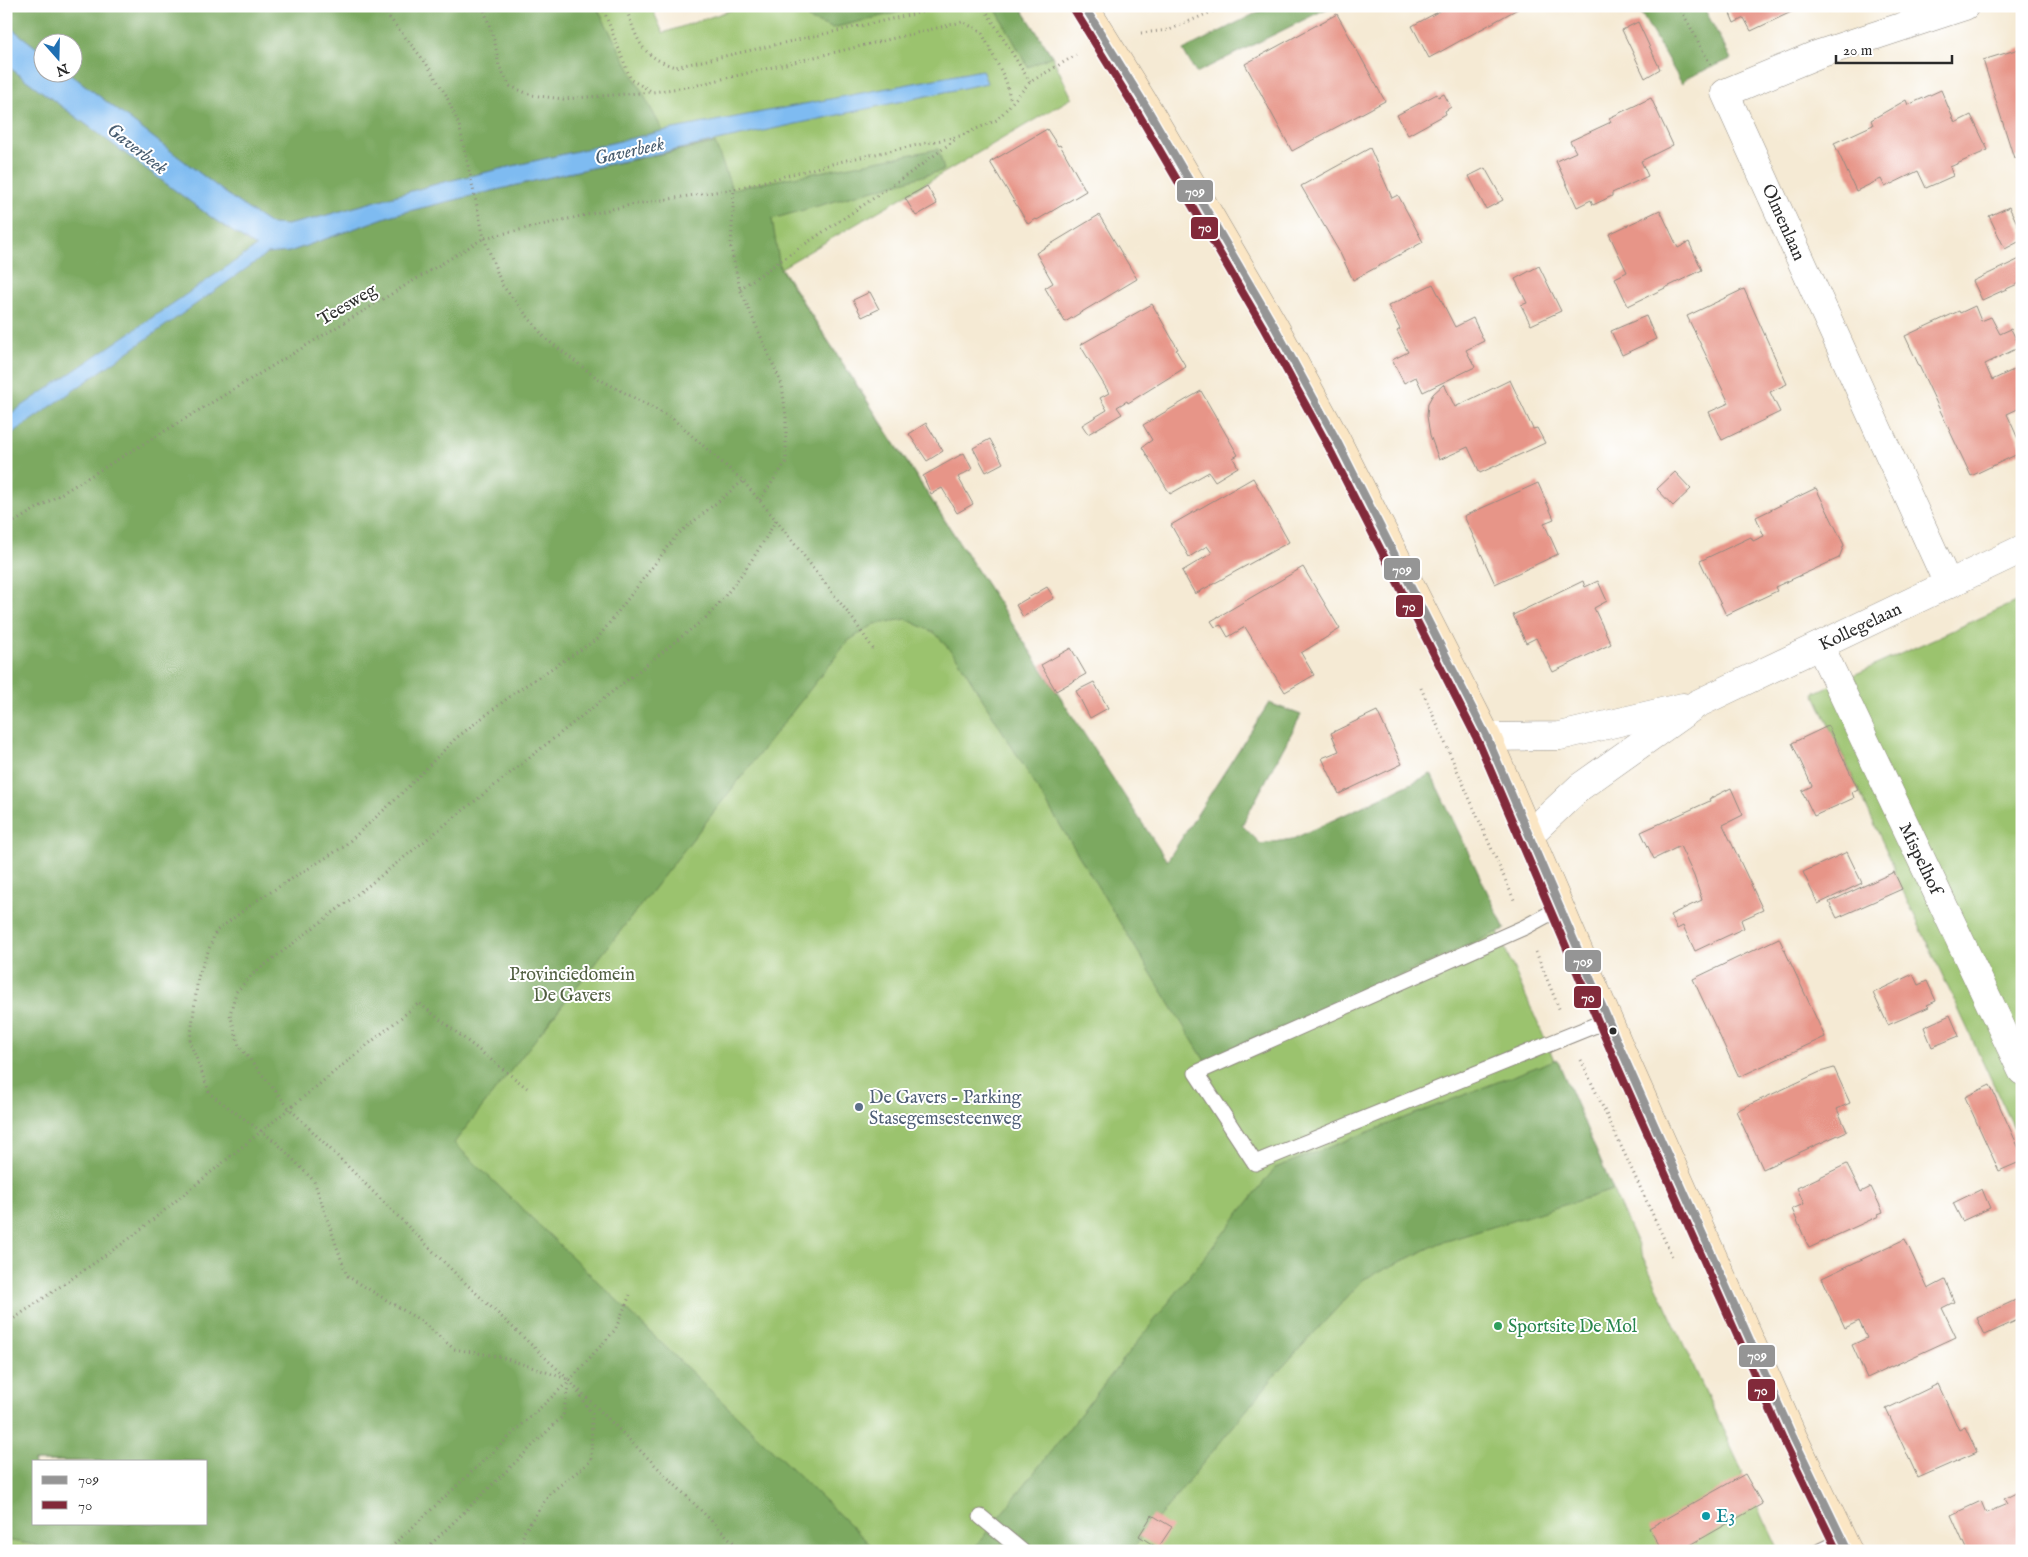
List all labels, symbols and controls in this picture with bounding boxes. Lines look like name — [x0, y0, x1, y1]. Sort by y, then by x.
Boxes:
north arrow — [32, 32, 82, 82]
scale bar — [1836, 32, 1952, 64]
text: 20 m — [1843, 41, 1873, 60]
text: N — [53, 58, 72, 80]
water label: Gaverbeek — [101, 118, 172, 181]
water label: Gaverbeek — [592, 132, 667, 172]
line badge: 709 — [1176, 179, 1214, 203]
street label: Olmenlaan — [1756, 181, 1810, 265]
text: 709 — [1185, 183, 1205, 201]
line badge: 70 — [1190, 216, 1219, 240]
text: 70 — [1198, 219, 1212, 237]
street label: Teesweg — [314, 279, 381, 332]
line badge: 709 — [1383, 557, 1421, 581]
text: 709 — [1392, 561, 1412, 579]
line badge: 70 — [1395, 594, 1424, 618]
text: 70 — [1402, 598, 1416, 616]
street label: Kollegelaan — [1816, 598, 1906, 657]
street label: Mispelhof — [1893, 819, 1948, 902]
line badge: 709 — [1564, 949, 1602, 973]
text: 709 — [1573, 953, 1593, 971]
park label: Provinciedomein De Gavers — [509, 964, 635, 1008]
line badge: 70 — [1573, 985, 1602, 1009]
text: 70 — [1581, 989, 1595, 1007]
unlabelled marker — [1608, 1026, 1618, 1036]
place label: De Gavers - Parking Stasegemsesteenweg — [869, 1087, 1022, 1131]
marker: De Gavers - Parking Stasegemsesteenweg — [853, 1101, 865, 1113]
place label: Sportsite De Mol — [1508, 1316, 1637, 1339]
marker: Sportsite De Mol — [1492, 1320, 1504, 1332]
line badge: 709 — [1738, 1344, 1776, 1368]
text: 709 — [1747, 1347, 1767, 1365]
line badge: 70 — [1747, 1378, 1776, 1402]
text: 70 — [1754, 1382, 1768, 1400]
legend — [32, 1460, 208, 1524]
text: 709 — [78, 1470, 99, 1489]
text: 70 — [78, 1496, 92, 1515]
place label: E3 — [1716, 1506, 1735, 1529]
marker: E3 — [1700, 1510, 1712, 1522]

